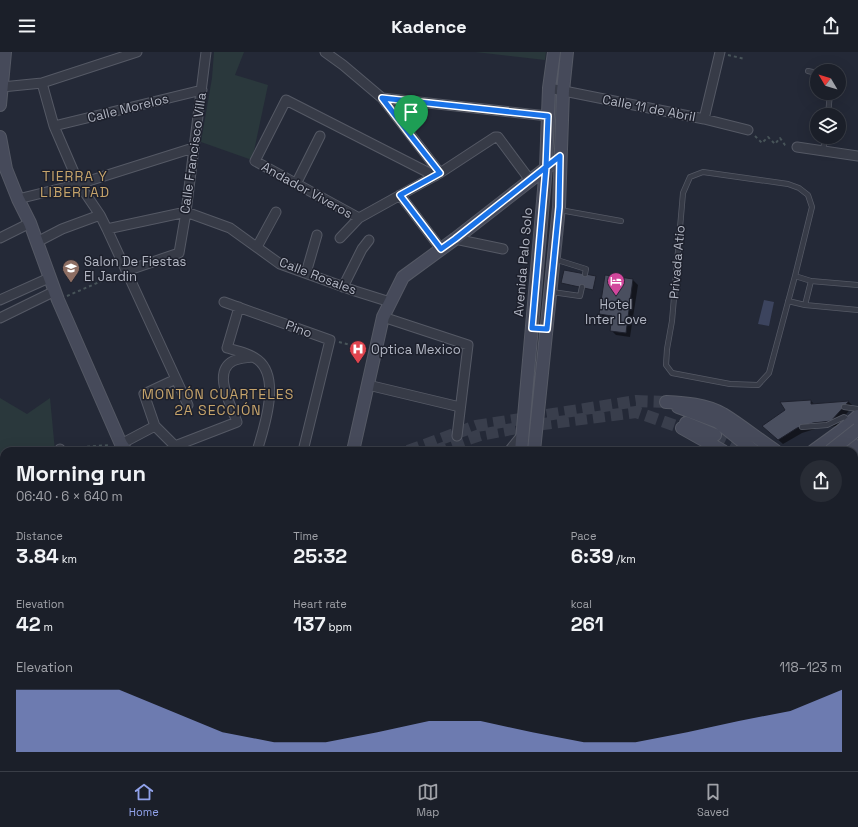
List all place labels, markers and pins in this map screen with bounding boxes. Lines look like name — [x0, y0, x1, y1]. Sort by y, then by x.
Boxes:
pin — [394, 95, 428, 136]
place label: Salon De Fiestas El Jardin — [84, 253, 187, 285]
school or university icon: Salon De Fiestas El Jardin — [61, 258, 81, 283]
hotel icon: Hotel Inter Love — [606, 271, 626, 296]
place label: Hotel Inter Love — [585, 296, 647, 328]
hospital icon: Optica Mexico — [348, 339, 368, 364]
place label: Optica Mexico — [371, 341, 461, 358]

